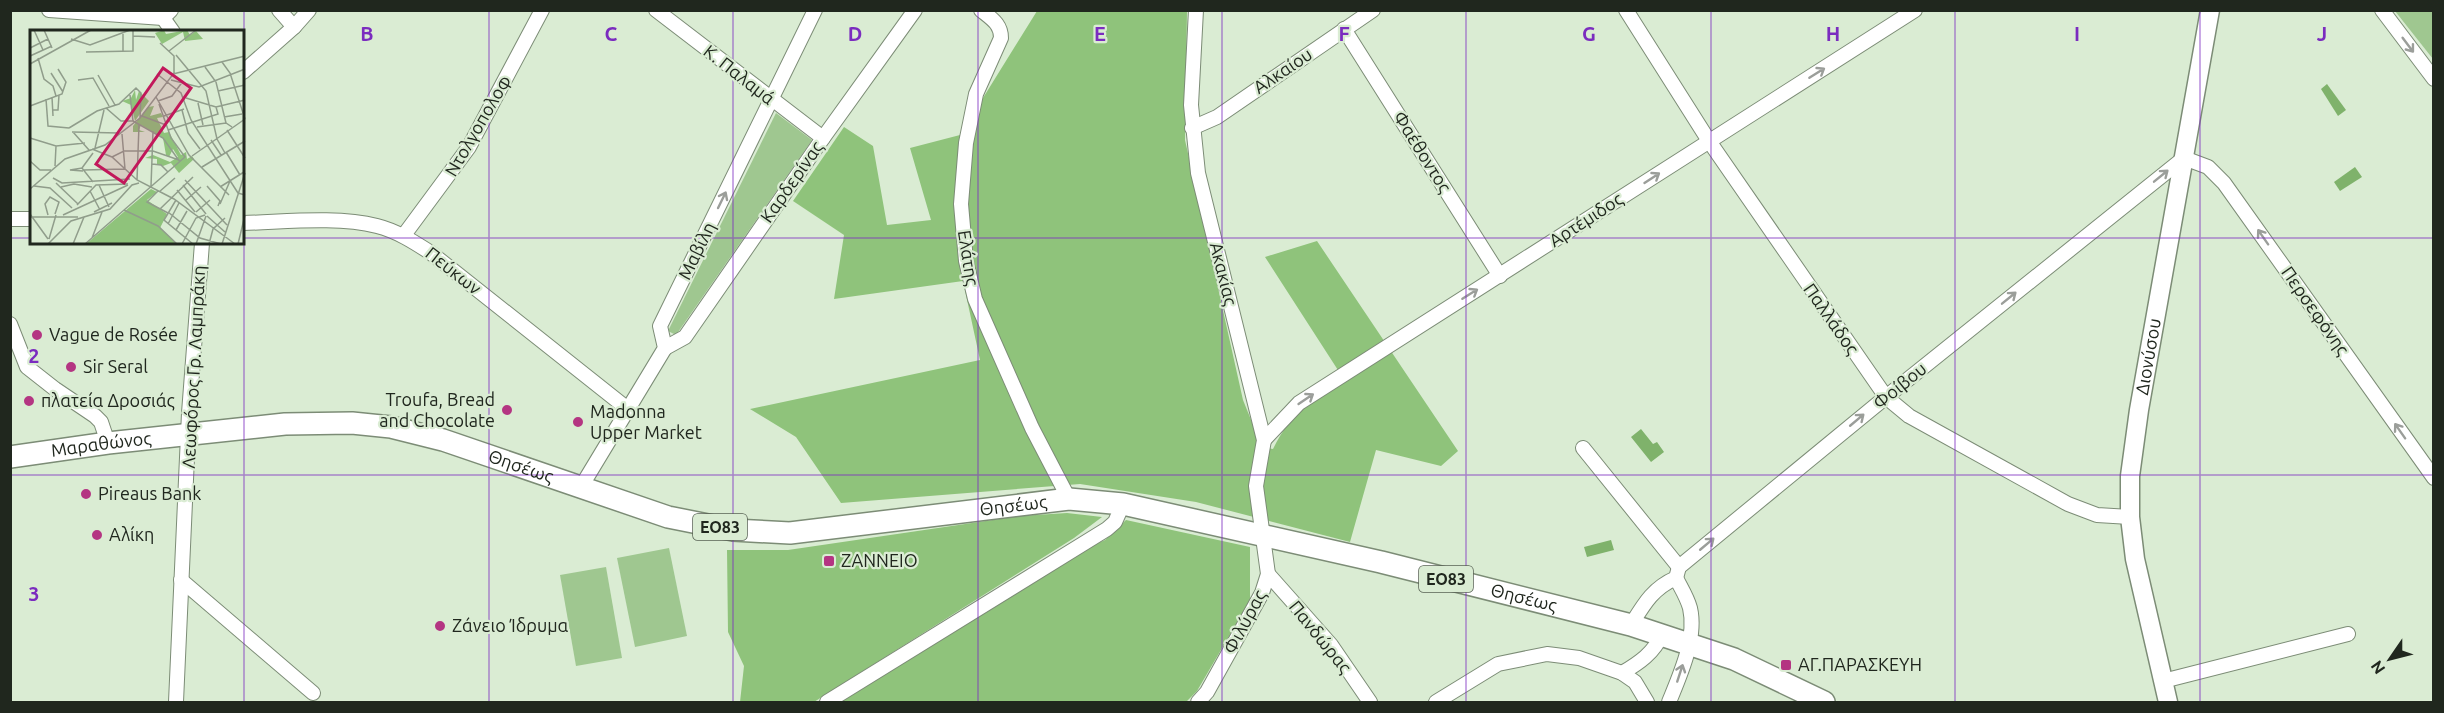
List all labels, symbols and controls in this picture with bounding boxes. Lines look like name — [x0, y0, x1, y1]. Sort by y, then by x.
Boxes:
text: B — [360, 22, 374, 45]
text: C — [605, 22, 618, 45]
text: D — [848, 22, 862, 45]
text: E — [1094, 22, 1106, 45]
text: F — [1338, 22, 1350, 45]
text: G — [1582, 22, 1596, 45]
text: H — [1826, 22, 1840, 45]
text: I — [2074, 22, 2080, 45]
text: J — [2317, 22, 2327, 45]
inset map — [30, 30, 244, 244]
one-way arrow — [2402, 36, 2414, 52]
street label: Κ. Παλαμά — [700, 40, 779, 108]
street label: Αλκαίου — [1249, 43, 1316, 97]
one-way arrow — [1808, 66, 1825, 79]
street label: Ντολγοπολοφ — [440, 71, 514, 180]
street label: Φαέθοντος — [1389, 107, 1456, 196]
street label: Καρδερίνας — [756, 137, 827, 227]
one-way arrow — [2153, 170, 2169, 183]
one-way arrow — [1643, 171, 1660, 183]
street label: Αρτέμιδος — [1545, 188, 1626, 251]
one-way arrow — [717, 191, 728, 209]
street label: Μαβίλη — [674, 219, 719, 283]
street label: Ελάτης — [954, 229, 983, 287]
one-way arrow — [2257, 230, 2269, 246]
street label: Ακακίας — [1206, 240, 1241, 308]
street label: Πεύκων — [422, 242, 485, 298]
street label: Περσεφόνης — [2277, 262, 2354, 359]
street label: Λεωφόρος Γρ. Λαμπράκη — [178, 265, 209, 469]
street label: Παλλάδος — [1799, 279, 1863, 358]
one-way arrow — [1461, 288, 1478, 300]
one-way arrow — [2001, 291, 2017, 304]
street label: Διονύσου — [2131, 316, 2164, 396]
place label: Vague de Rosée — [49, 324, 178, 344]
marker: Vague de Rosée — [30, 328, 44, 342]
text: 2 — [28, 344, 40, 367]
place label: Sir Seral — [83, 356, 148, 376]
street label: Φοίβου — [1869, 358, 1930, 413]
marker: Sir Seral — [64, 360, 78, 374]
place label: Troufa, Bread and Chocolate — [379, 389, 495, 430]
place label: πλατεία Δροσιάς — [41, 390, 175, 411]
one-way arrow — [1297, 392, 1314, 405]
marker: πλατεία Δροσιάς — [22, 394, 36, 408]
place label: Madonna Upper Market — [590, 401, 702, 442]
marker: Troufa, Bread and Chocolate — [500, 403, 514, 417]
one-way arrow — [1849, 414, 1865, 427]
marker: Madonna Upper Market — [571, 415, 585, 429]
one-way arrow — [2394, 423, 2406, 439]
street label: Μαραθώνος — [49, 427, 152, 460]
street label: Θησέως — [486, 445, 556, 487]
place label: Pireaus Bank — [98, 483, 201, 503]
marker: Pireaus Bank — [79, 487, 93, 501]
street label: Θησέως — [979, 491, 1048, 519]
road number: ΕΟ83 — [693, 514, 747, 540]
place label: Αλίκη — [109, 524, 154, 544]
marker: Αλίκη — [90, 528, 104, 542]
one-way arrow — [1699, 538, 1715, 551]
place label: ΖΑΝΝΕΙΟ — [841, 550, 918, 570]
marker: ΖΑΝΝΕΙΟ — [822, 554, 836, 568]
road number: ΕΟ83 — [1419, 566, 1473, 592]
street label: Θησέως — [1489, 579, 1559, 616]
text: 3 — [28, 582, 40, 605]
street label: Φιλύρας — [1219, 586, 1270, 657]
street label: Πανδώρας — [1285, 596, 1356, 677]
place label: Ζάνειο Ίδρυμα — [452, 615, 569, 635]
marker: Ζάνειο Ίδρυμα — [433, 619, 447, 633]
north arrow — [2360, 629, 2420, 689]
place label: ΑΓ.ΠΑΡΑΣΚΕΥΗ — [1798, 654, 1922, 674]
marker: ΑΓ.ΠΑΡΑΣΚΕΥΗ — [1779, 658, 1793, 672]
text: N — [2367, 658, 2389, 678]
one-way arrow — [1675, 664, 1686, 683]

